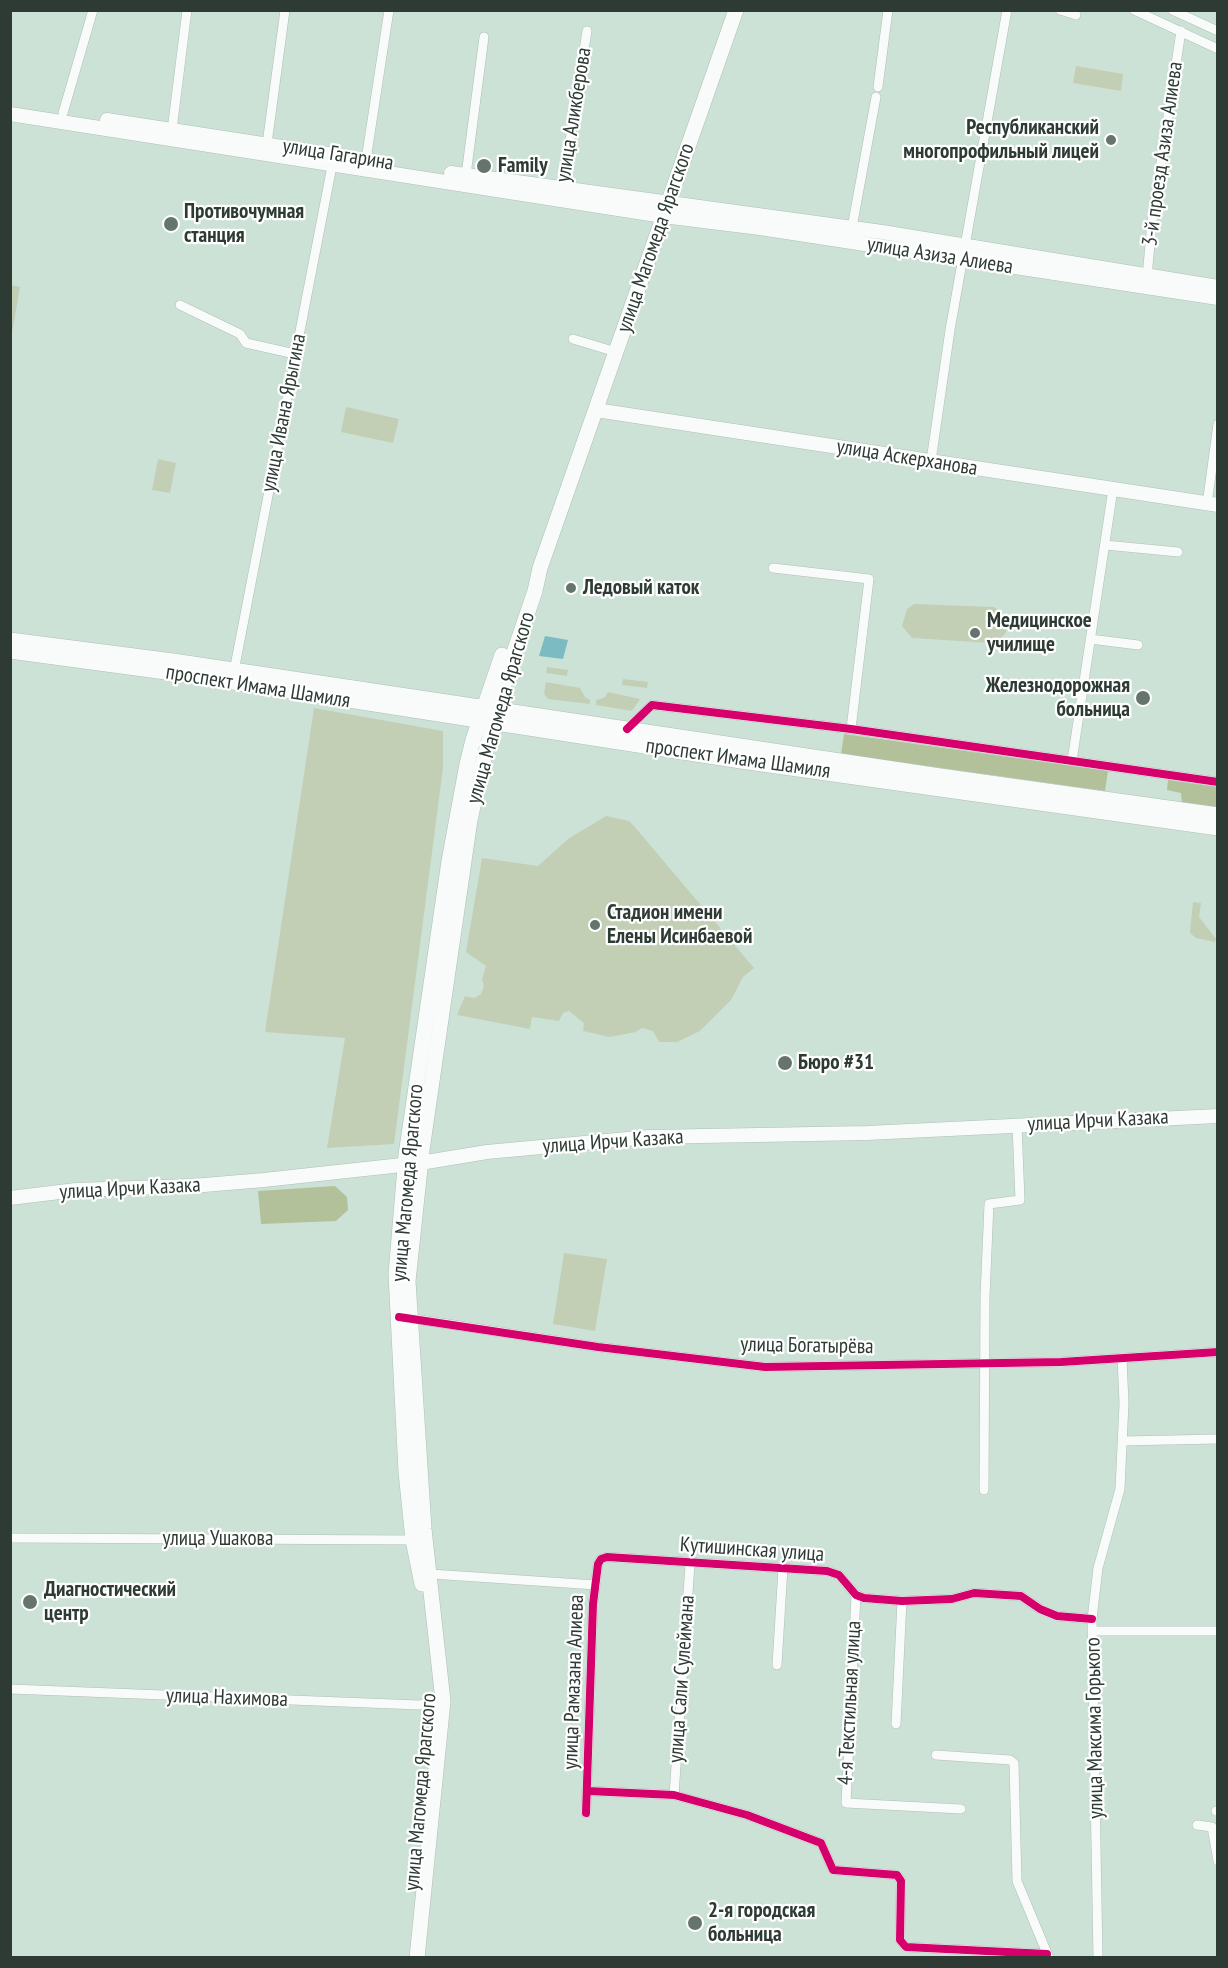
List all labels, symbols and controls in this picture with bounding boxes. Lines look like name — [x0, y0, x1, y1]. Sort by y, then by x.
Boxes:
street label: улица Аликберова — [551, 46, 597, 184]
street label: 3-й проезд Азиза Алиева — [1138, 60, 1188, 248]
place label: Республиканский многопрофильный лицей — [903, 115, 1099, 165]
marker: Республиканский многопрофильный лицей — [1104, 133, 1118, 147]
street label: улица Гагарина — [281, 134, 395, 176]
street label: улица Магомеда Ярагского — [612, 140, 700, 336]
place label: Family — [498, 153, 548, 179]
marker: Family — [475, 157, 493, 175]
place label: Противочумная станция — [184, 199, 304, 249]
marker: Противочумная станция — [162, 215, 180, 233]
street label: улица Азиза Алиева — [865, 232, 1015, 280]
street label: улица Ивана Ярыгина — [256, 332, 312, 494]
street label: улица Аскерханова — [835, 434, 979, 482]
place label: Ледовый каток — [583, 575, 699, 601]
marker: Ледовый каток — [564, 581, 578, 595]
place label: Медицинское училище — [987, 608, 1092, 658]
street label: улица Магомеда Ярагского — [462, 609, 540, 807]
marker: Медицинское училище — [968, 626, 982, 640]
street label: проспект Имама Шамиля — [164, 660, 352, 714]
place label: Железнодорожная больница — [986, 673, 1130, 723]
marker: Железнодорожная больница — [1134, 689, 1152, 707]
street label: проспект Имама Шамиля — [644, 734, 832, 784]
place label: Стадион имени Елены Исинбаевой — [607, 900, 752, 950]
marker: Стадион имени Елены Исинбаевой — [588, 918, 602, 932]
place label: Бюро #31 — [798, 1050, 874, 1076]
marker: Бюро #31 — [776, 1054, 794, 1072]
street label: улица Магомеда Ярагского — [387, 1083, 429, 1283]
street label: улица Ирчи Казака — [1027, 1105, 1169, 1137]
street label: улица Ирчи Казака — [542, 1125, 684, 1159]
street label: улица Ирчи Казака — [59, 1173, 201, 1205]
street label: улица Богатырёва — [740, 1332, 874, 1360]
street label: улица Ушакова — [163, 1526, 273, 1552]
street label: Кутишинская улица — [679, 1532, 825, 1568]
place label: Диагностический центр — [44, 1577, 176, 1627]
marker: Диагностический центр — [21, 1593, 39, 1611]
street label: улица Рамазана Алиева — [558, 1594, 590, 1770]
street label: улица Сали Сулеймана — [664, 1594, 700, 1764]
street label: 4-я Текстильная улица — [833, 1620, 867, 1786]
street label: улица Максима Горького — [1081, 1637, 1109, 1819]
street label: улица Нахимова — [166, 1683, 288, 1713]
street label: улица Магомеда Ярагского — [400, 1692, 442, 1892]
place label: 2-я городская больница — [708, 1898, 815, 1948]
marker: 2-я городская больница — [686, 1914, 704, 1932]

